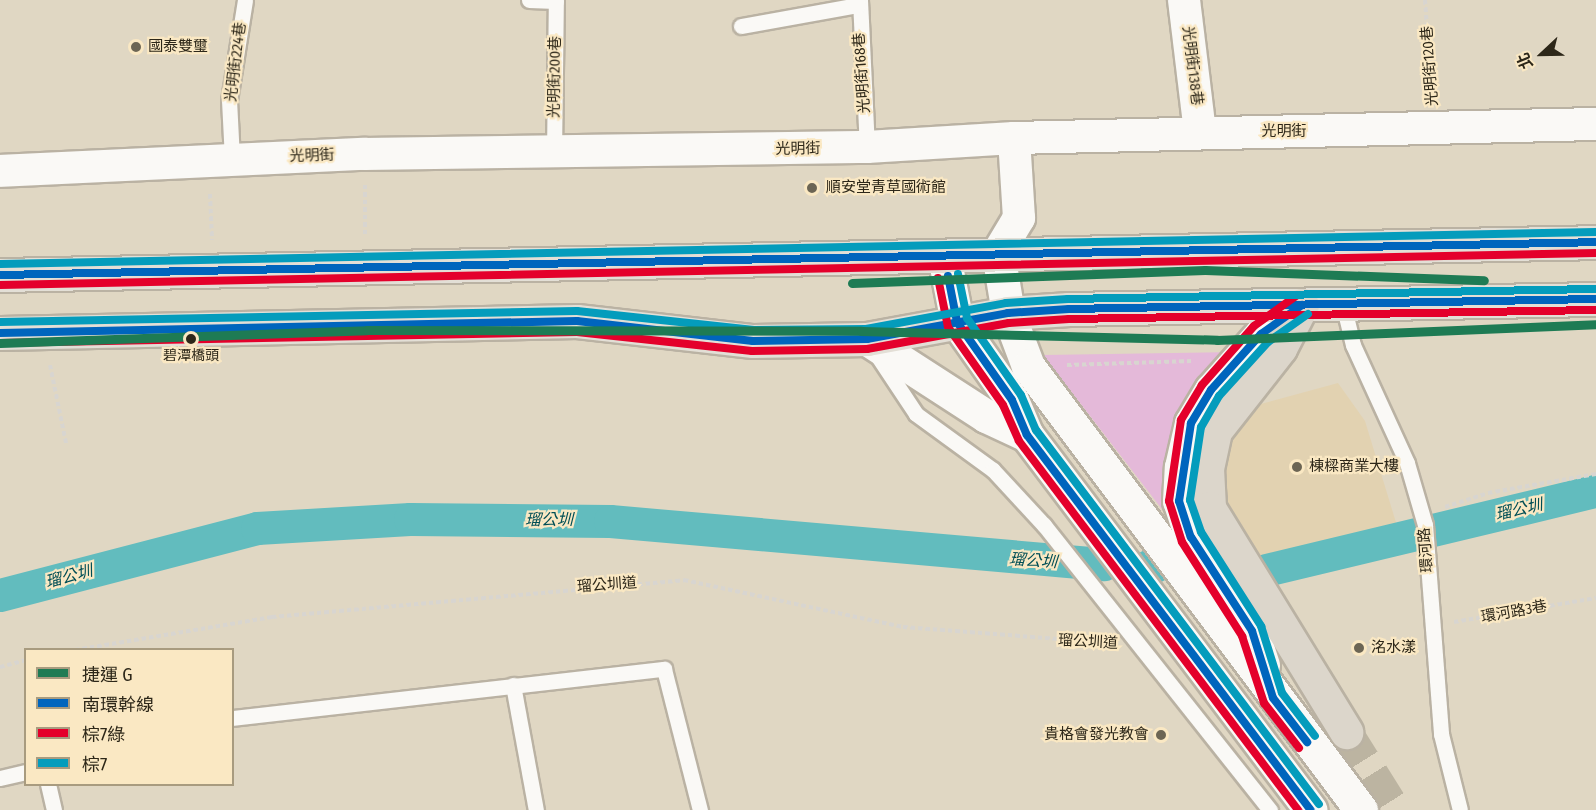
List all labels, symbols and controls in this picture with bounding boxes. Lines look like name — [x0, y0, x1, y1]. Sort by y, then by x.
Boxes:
street label: 光明街224巷 — [222, 21, 250, 103]
north arrow — [1512, 24, 1572, 84]
street label: 光明街138巷 — [1178, 25, 1206, 107]
street label: 光明街120巷 — [1418, 25, 1442, 107]
street label: 光明街168巷 — [850, 32, 874, 114]
street label: 光明街200巷 — [545, 36, 565, 118]
place label: 國泰雙璽 — [148, 38, 208, 56]
marker: 國泰雙璽 — [129, 40, 143, 54]
text: 北 — [1513, 50, 1537, 72]
street label: 光明街 — [1262, 123, 1306, 141]
street label: 光明街 — [775, 140, 821, 158]
street label: 光明街 — [289, 146, 335, 166]
marker: 順安堂青草國術館 — [803, 179, 821, 197]
place label: 順安堂青草國術館 — [826, 179, 946, 197]
marker: 碧潭橋頭 — [185, 333, 197, 345]
place label: 碧潭橋頭 — [163, 348, 219, 364]
place label: 棟樑商業大樓 — [1309, 458, 1399, 476]
marker: 棟樑商業大樓 — [1290, 460, 1304, 474]
water label: 瑠公圳 — [1493, 495, 1545, 525]
water label: 瑠公圳 — [525, 510, 573, 530]
street label: 環河路 — [1415, 527, 1437, 573]
water label: 瑠公圳 — [1008, 550, 1058, 572]
water label: 瑠公圳 — [43, 562, 95, 592]
street label: 瑠公圳道 — [576, 574, 638, 596]
street label: 環河路3巷 — [1480, 597, 1548, 627]
street label: 瑠公圳道 — [1058, 631, 1118, 653]
place label: 洺水漾 — [1371, 639, 1416, 657]
marker: 洺水漾 — [1352, 641, 1366, 655]
legend — [24, 648, 234, 786]
text: 捷運 G — [82, 664, 133, 686]
text: 南環幹線 — [82, 694, 154, 716]
text: 棕7綠 — [82, 724, 125, 746]
place label: 貴格會發光教會 — [1044, 726, 1149, 744]
marker: 貴格會發光教會 — [1154, 728, 1168, 742]
text: 棕7 — [82, 754, 107, 776]

